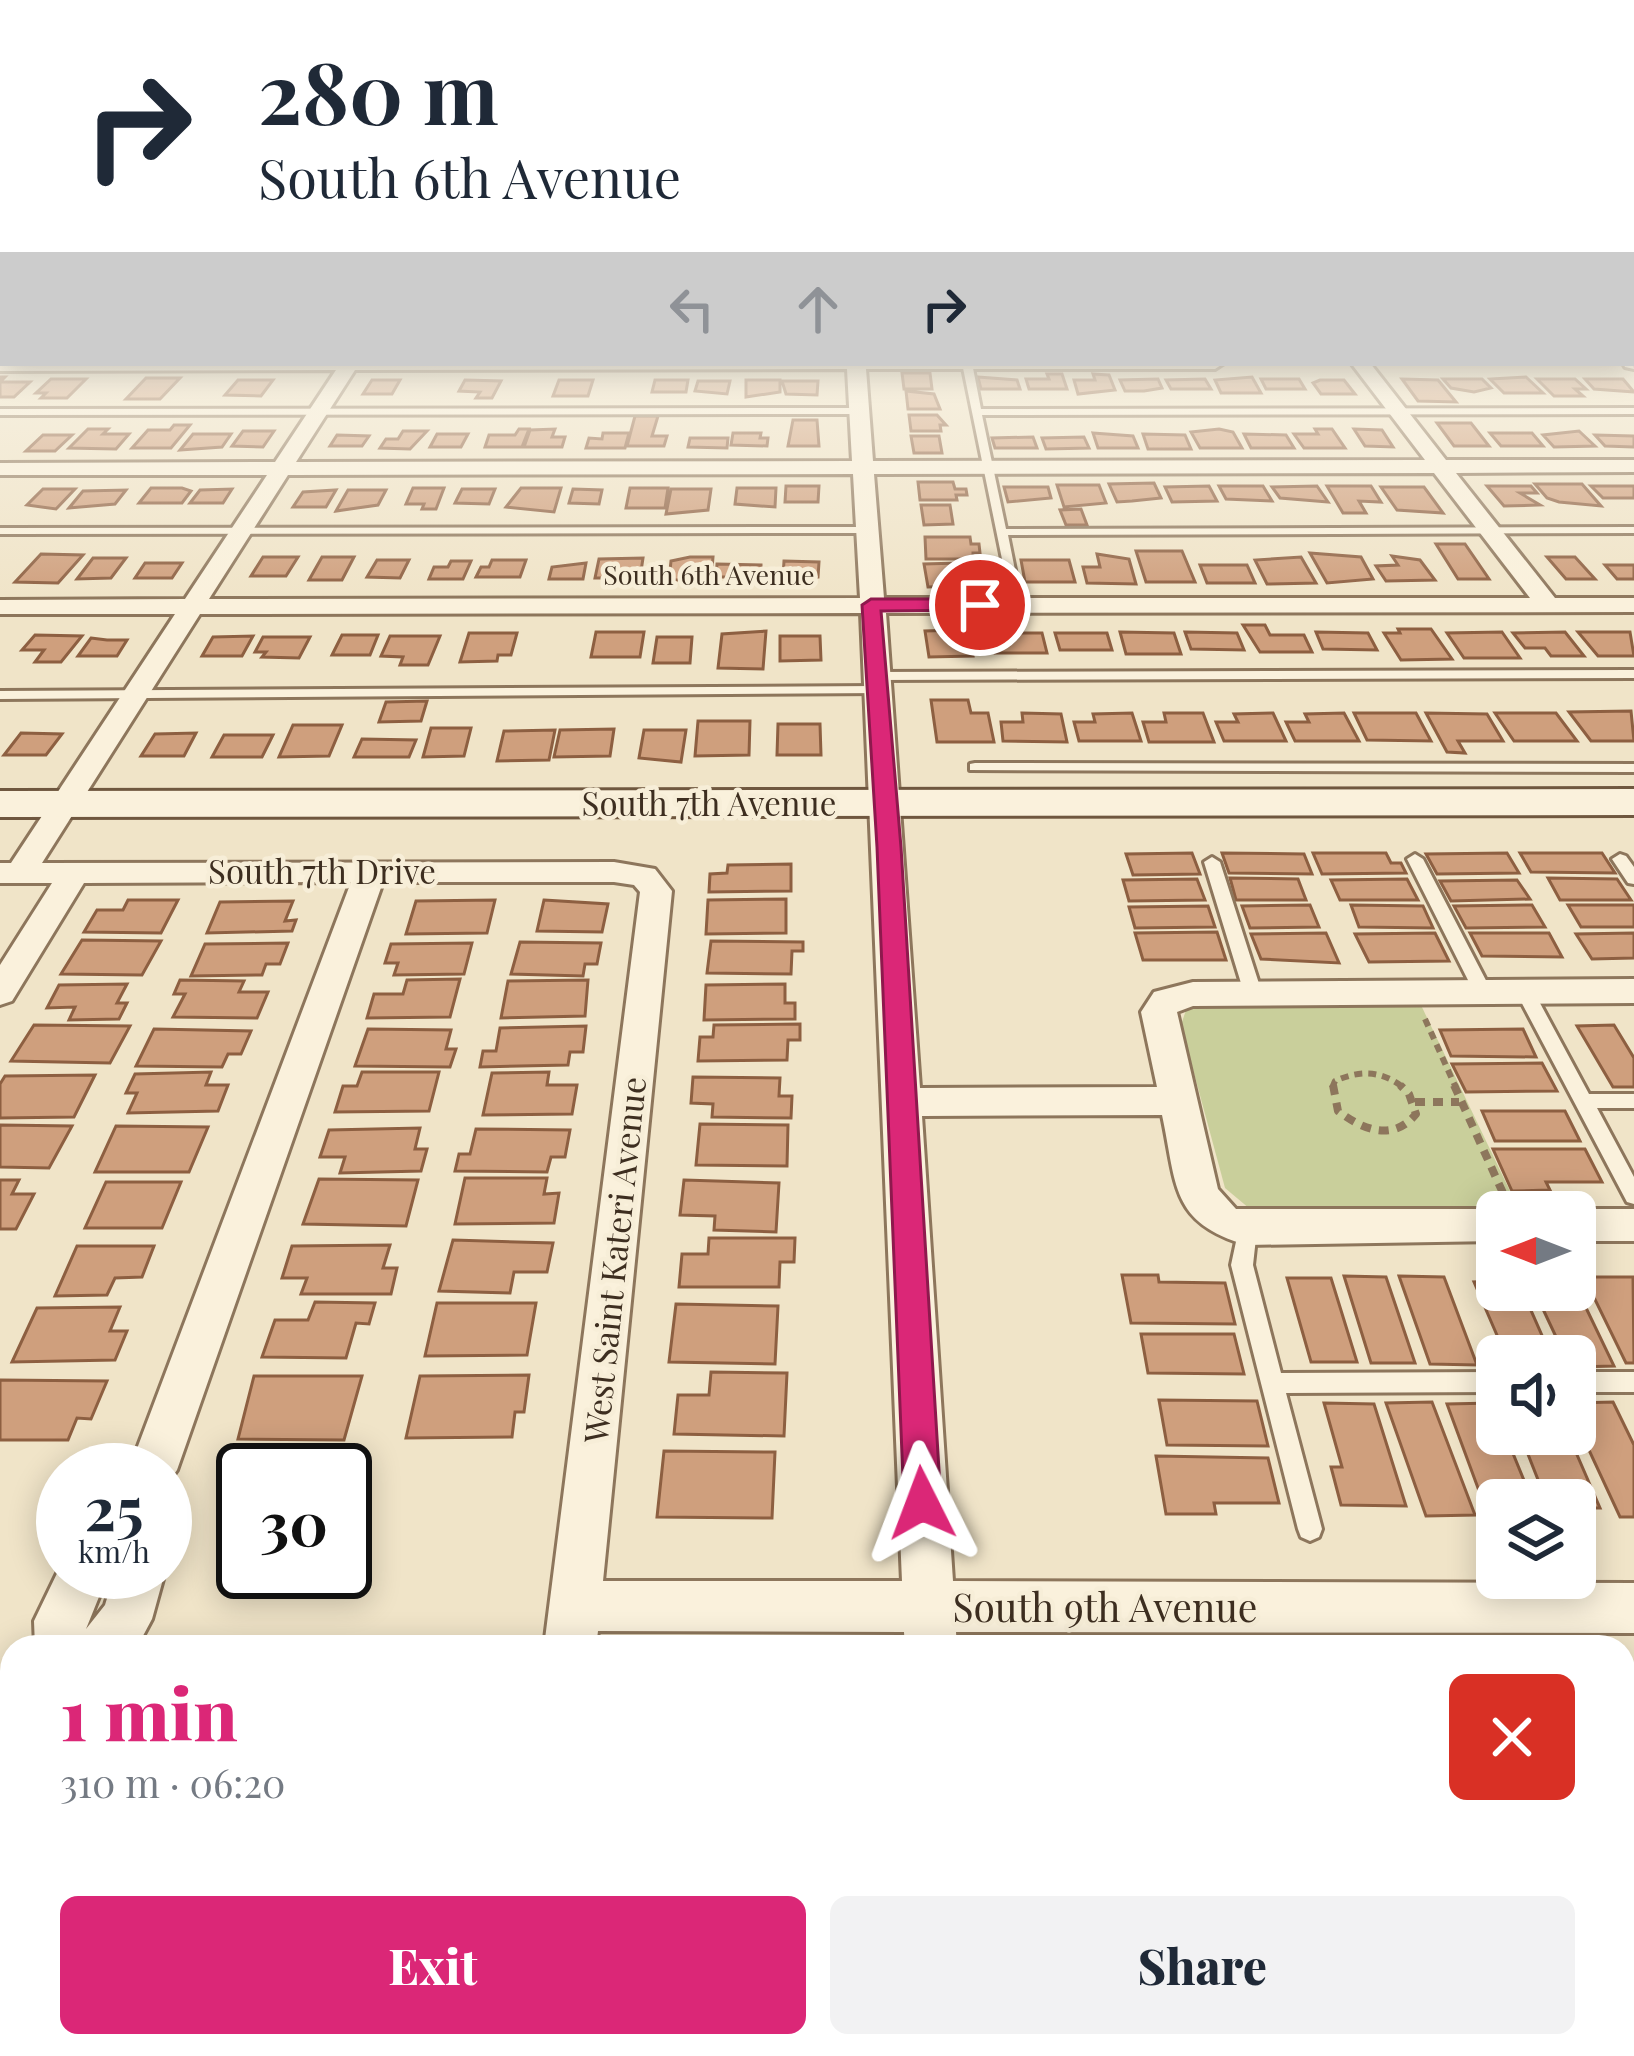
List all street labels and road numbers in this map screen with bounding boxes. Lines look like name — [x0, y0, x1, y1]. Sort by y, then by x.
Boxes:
street label: South 6th Avenue — [603, 556, 815, 592]
street label: South 7th Avenue — [582, 780, 836, 824]
street label: South 7th Drive — [208, 848, 436, 892]
street label: West Saint Kateri Avenue — [572, 1074, 654, 1446]
street label: South 9th Avenue — [952, 1580, 1258, 1632]

